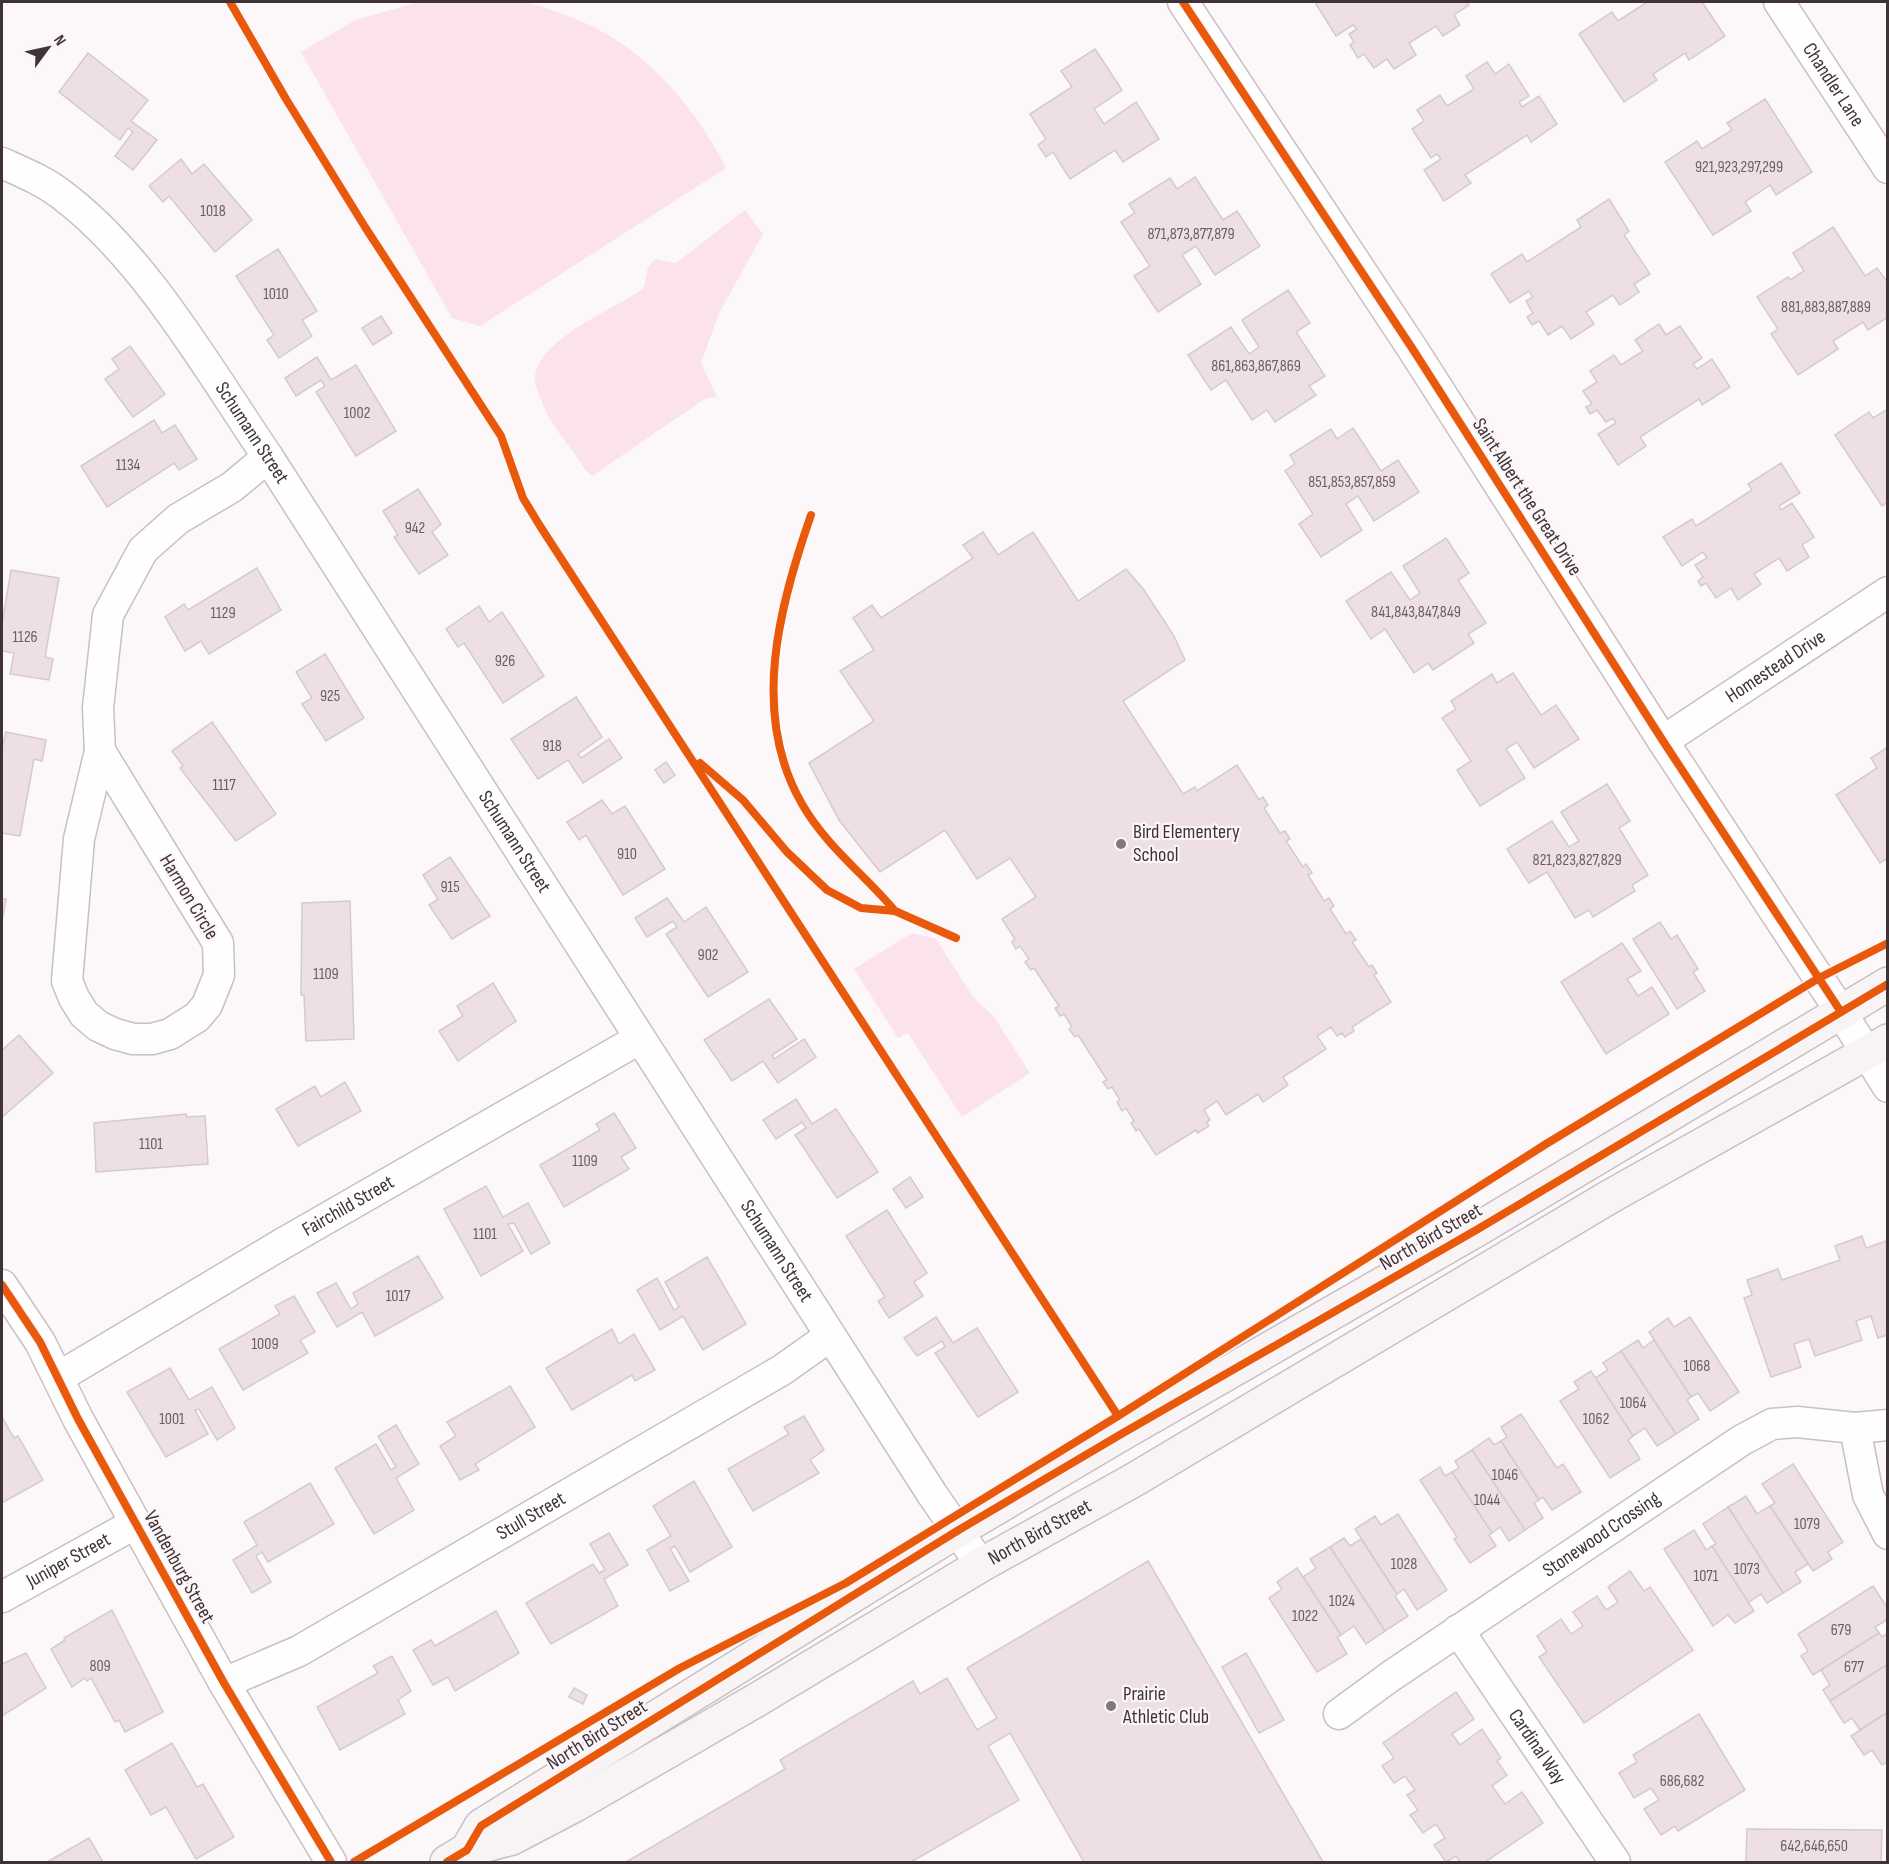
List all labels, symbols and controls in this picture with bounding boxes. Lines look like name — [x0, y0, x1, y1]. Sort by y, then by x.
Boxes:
north arrow — [18, 18, 78, 78]
text: N — [49, 32, 70, 49]
street label: Chandler Lane — [1797, 38, 1870, 131]
house number: 921,923,297,299 — [1695, 158, 1783, 177]
house number: 1018 — [200, 202, 226, 221]
house number: 871,873,877,879 — [1147, 225, 1235, 244]
house number: 1010 — [263, 285, 289, 304]
house number: 881,883,887,889 — [1781, 298, 1871, 317]
house number: 861,863,867,869 — [1211, 357, 1301, 376]
street label: Schumann Street — [210, 378, 294, 488]
house number: 1002 — [344, 404, 370, 423]
street label: Saint Albert the Great Drive — [1467, 414, 1587, 580]
house number: 1134 — [116, 456, 141, 475]
house number: 851,853,857,859 — [1308, 473, 1396, 492]
house number: 942 — [405, 519, 425, 538]
house number: 841,843,847,849 — [1371, 603, 1461, 622]
house number: 1129 — [210, 604, 236, 623]
street label: Homestead Drive — [1721, 625, 1830, 708]
house number: 1126 — [13, 628, 37, 647]
house number: 926 — [495, 652, 515, 671]
house number: 925 — [320, 687, 340, 706]
house number: 918 — [542, 737, 562, 756]
house number: 1117 — [212, 776, 236, 795]
street label: Schumann Street — [473, 786, 556, 897]
place label: Bird Elementery School — [1133, 820, 1240, 867]
marker: Bird Elementery School — [1114, 837, 1128, 851]
house number: 910 — [617, 845, 637, 864]
street label: Harmon Circle — [154, 850, 224, 944]
house number: 821,823,827,829 — [1532, 851, 1622, 870]
house number: 915 — [440, 878, 460, 897]
house number: 902 — [698, 946, 718, 965]
house number: 1109 — [313, 965, 339, 984]
house number: 1101 — [139, 1135, 163, 1154]
house number: 1109 — [572, 1152, 598, 1171]
street label: Fairchild Street — [298, 1170, 398, 1242]
street label: Schumann Street — [735, 1196, 818, 1307]
street label: North Bird Street — [1376, 1198, 1486, 1276]
house number: 1101 — [473, 1225, 497, 1244]
house number: 1017 — [386, 1287, 411, 1306]
house number: 1009 — [252, 1335, 278, 1354]
house number: 1068 — [1684, 1357, 1710, 1376]
house number: 1064 — [1620, 1394, 1647, 1413]
house number: 1001 — [159, 1410, 185, 1429]
house number: 1062 — [1583, 1410, 1609, 1429]
house number: 1046 — [1492, 1466, 1518, 1485]
street label: Stonewood Crossing — [1538, 1486, 1665, 1583]
street label: Stull Street — [492, 1487, 570, 1545]
house number: 1044 — [1474, 1491, 1500, 1510]
street label: North Bird Street — [984, 1494, 1096, 1571]
street label: Vandenburg Street — [138, 1507, 220, 1627]
house number: 1079 — [1794, 1515, 1820, 1534]
street label: Juniper Street — [21, 1527, 115, 1594]
house number: 1028 — [1391, 1555, 1417, 1574]
house number: 1073 — [1734, 1560, 1760, 1579]
house number: 1071 — [1694, 1567, 1719, 1586]
house number: 1024 — [1329, 1592, 1355, 1611]
house number: 1022 — [1292, 1607, 1318, 1626]
house number: 679 — [1831, 1621, 1851, 1640]
house number: 809 — [89, 1657, 111, 1676]
house number: 677 — [1844, 1658, 1865, 1677]
place label: Prairie Athletic Club — [1122, 1682, 1209, 1729]
street label: North Bird Street — [542, 1695, 652, 1775]
marker: Prairie Athletic Club — [1104, 1699, 1118, 1713]
street label: Cardinal Way — [1503, 1705, 1571, 1789]
house number: 686,682 — [1660, 1772, 1704, 1791]
house number: 642,646,650 — [1780, 1837, 1848, 1856]

